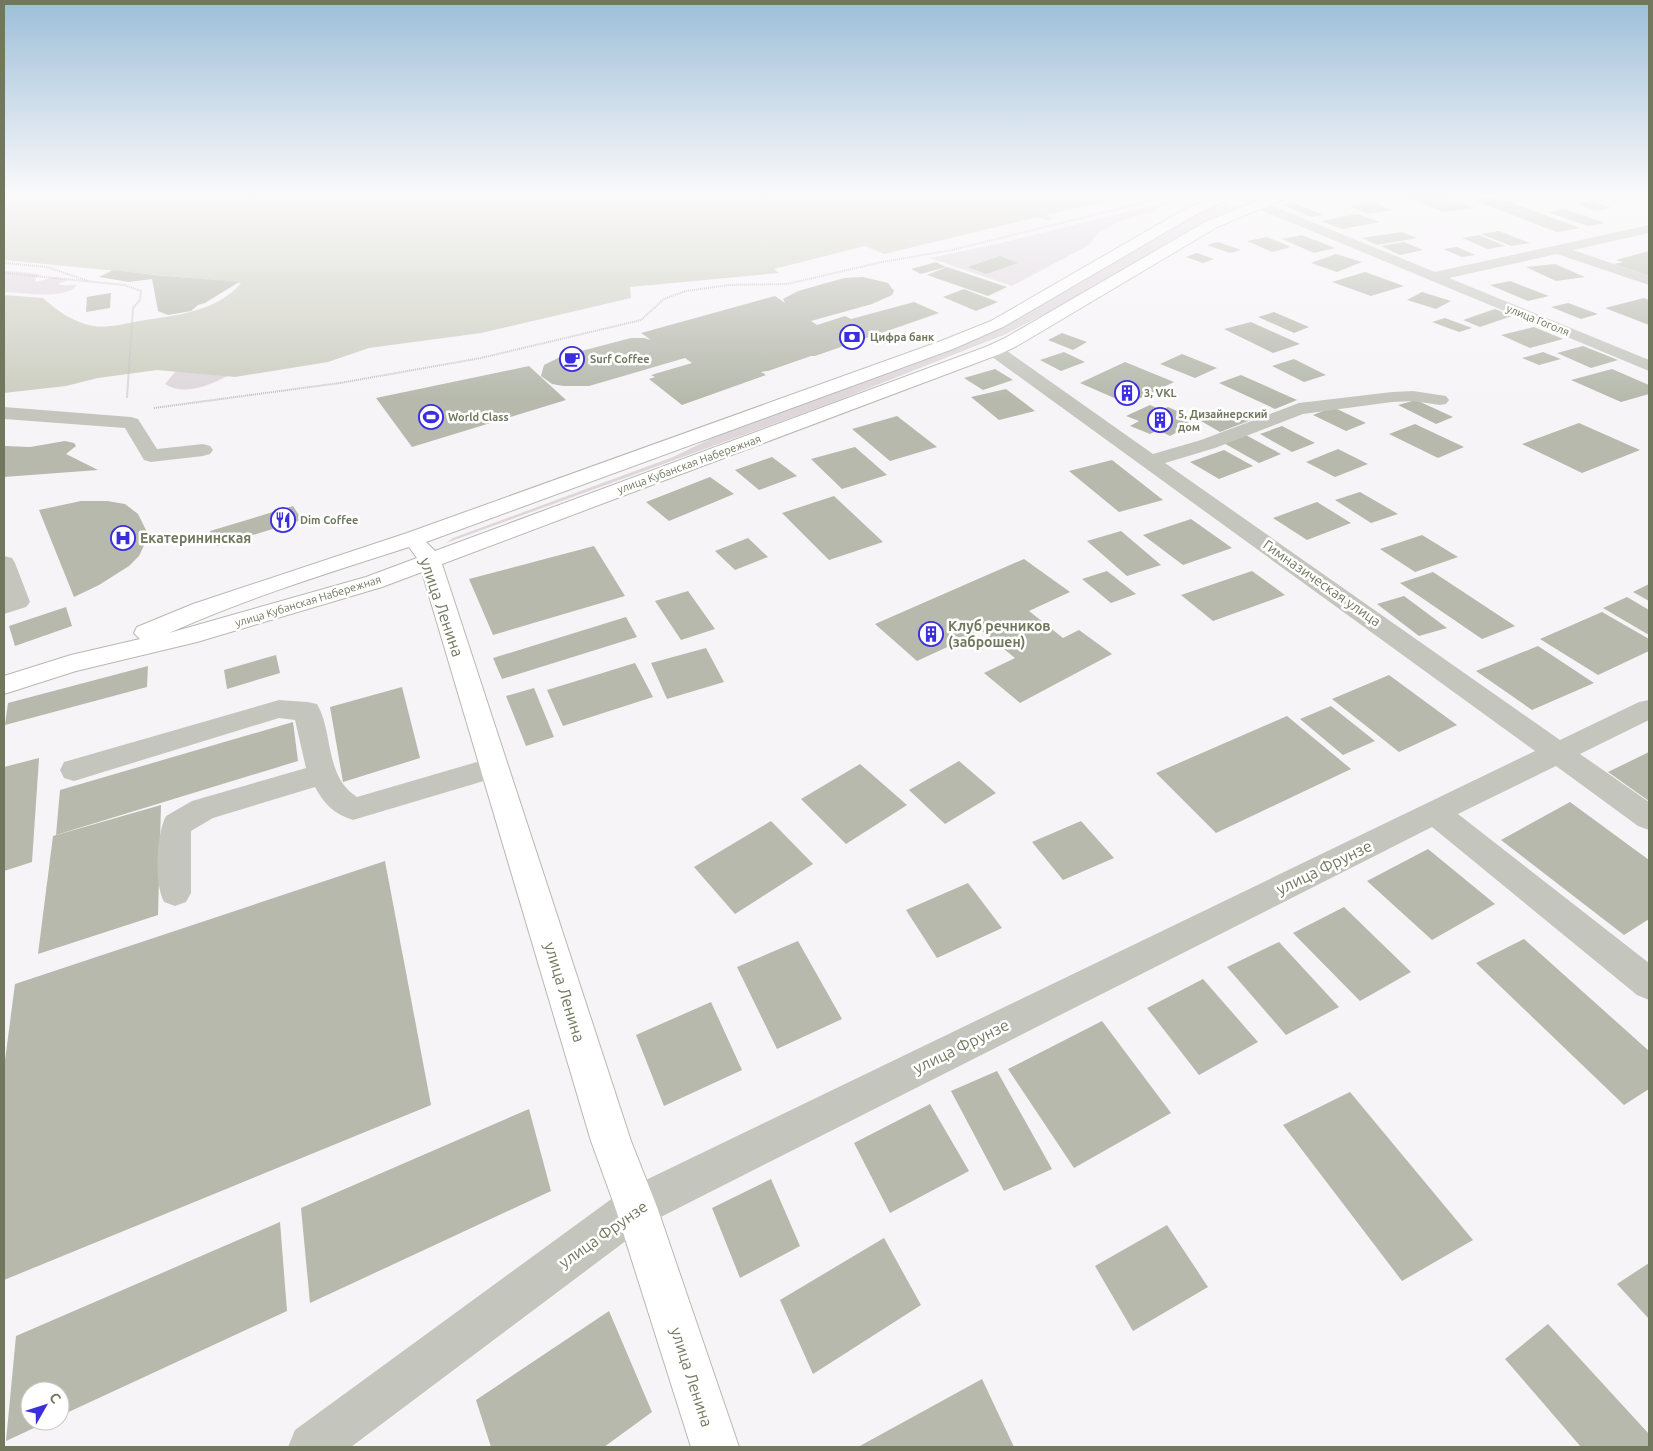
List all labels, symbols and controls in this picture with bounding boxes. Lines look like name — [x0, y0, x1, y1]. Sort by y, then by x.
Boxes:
street label: улица Гоголя — [1505, 302, 1571, 338]
bank icon: Цифра банк — [839, 324, 865, 350]
place label: Цифра банк — [870, 331, 935, 343]
cafe icon: Surf Coffee — [559, 346, 585, 372]
place label: Surf Coffee — [590, 353, 650, 365]
building icon: 3, VKL — [1114, 380, 1140, 406]
place label: 3, VKL — [1144, 387, 1177, 399]
sports icon: World Class — [418, 404, 444, 430]
building icon: 5, Дизайнерский дом — [1147, 407, 1173, 433]
place label: 5, Дизайнерский дом — [1178, 408, 1268, 433]
place label: World Class — [448, 411, 509, 423]
street label: улица Кубанская Набережная — [615, 432, 763, 496]
restaurant icon: Dim Coffee — [270, 507, 296, 533]
place label: Dim Coffee — [300, 514, 358, 526]
hospital icon: Екатерининская — [110, 525, 136, 551]
place label: Екатерининская — [140, 530, 251, 546]
street label: Гимназическая улица — [1260, 536, 1384, 630]
street label: улица Ленина — [417, 555, 467, 659]
street label: улица Кубанская Набережная — [234, 573, 382, 629]
place label: Клуб речников (заброшен) — [948, 618, 1051, 650]
building icon: Клуб речников (заброшен) — [918, 621, 944, 647]
street label: улица Фрунзе — [1273, 836, 1375, 898]
street label: улица Ленина — [541, 940, 589, 1044]
street label: улица Фрунзе — [910, 1015, 1012, 1077]
street label: улица Фрунзе — [555, 1197, 651, 1271]
street label: улица Ленина — [667, 1325, 717, 1429]
north arrow — [20, 1381, 70, 1431]
text: С — [46, 1389, 64, 1406]

